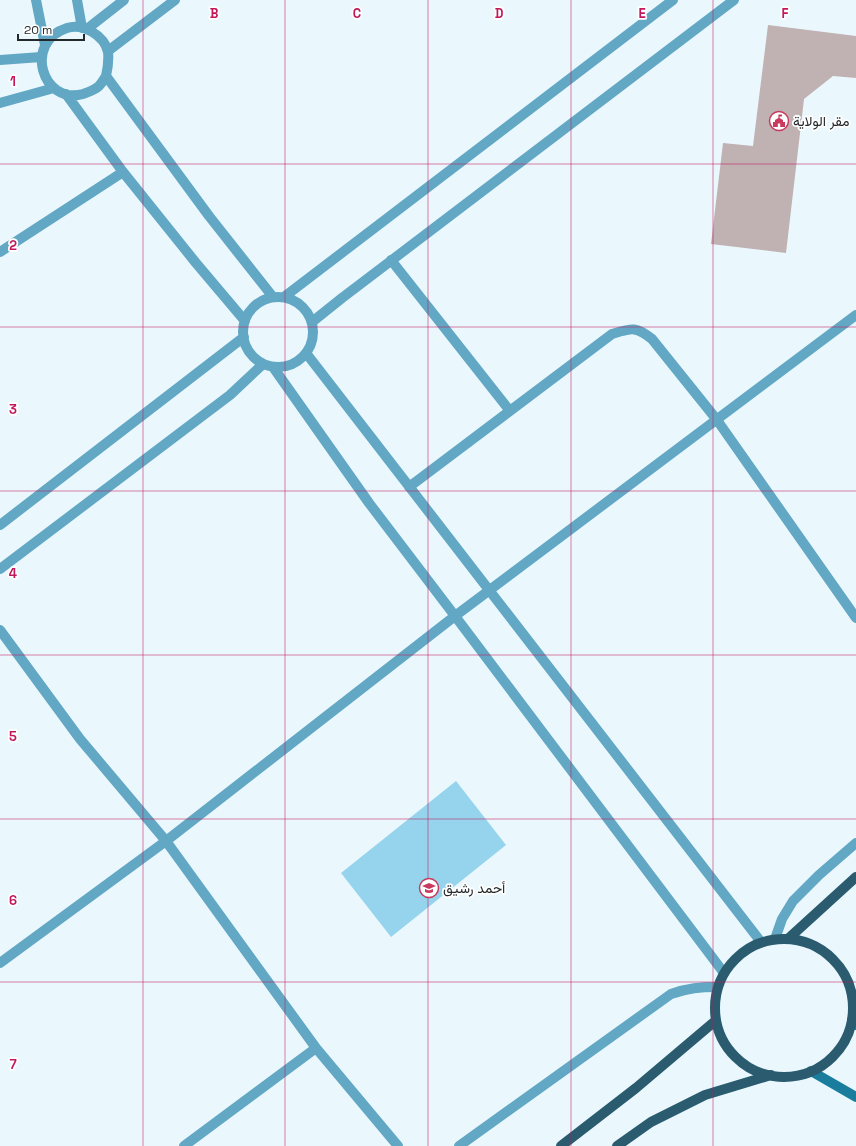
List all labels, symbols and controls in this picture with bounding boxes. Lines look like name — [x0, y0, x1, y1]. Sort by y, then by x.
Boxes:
text: B — [210, 5, 219, 22]
text: C — [353, 5, 361, 22]
text: D — [495, 5, 504, 22]
text: E — [638, 5, 646, 22]
text: F — [782, 5, 789, 22]
scale bar — [18, 16, 84, 42]
text: 20 m — [24, 22, 52, 38]
text: 1 — [10, 73, 16, 90]
public building icon: مقر الولاية — [768, 110, 790, 132]
place label: مقر الولاية — [793, 112, 850, 130]
text: 2 — [9, 237, 17, 254]
text: 3 — [9, 401, 17, 418]
text: 4 — [9, 565, 17, 582]
text: 5 — [9, 728, 17, 745]
school or university icon: أحمد رشيق — [418, 877, 440, 899]
place label: أحمد رشيق — [443, 879, 505, 897]
text: 6 — [9, 892, 17, 909]
text: 7 — [9, 1056, 17, 1073]

